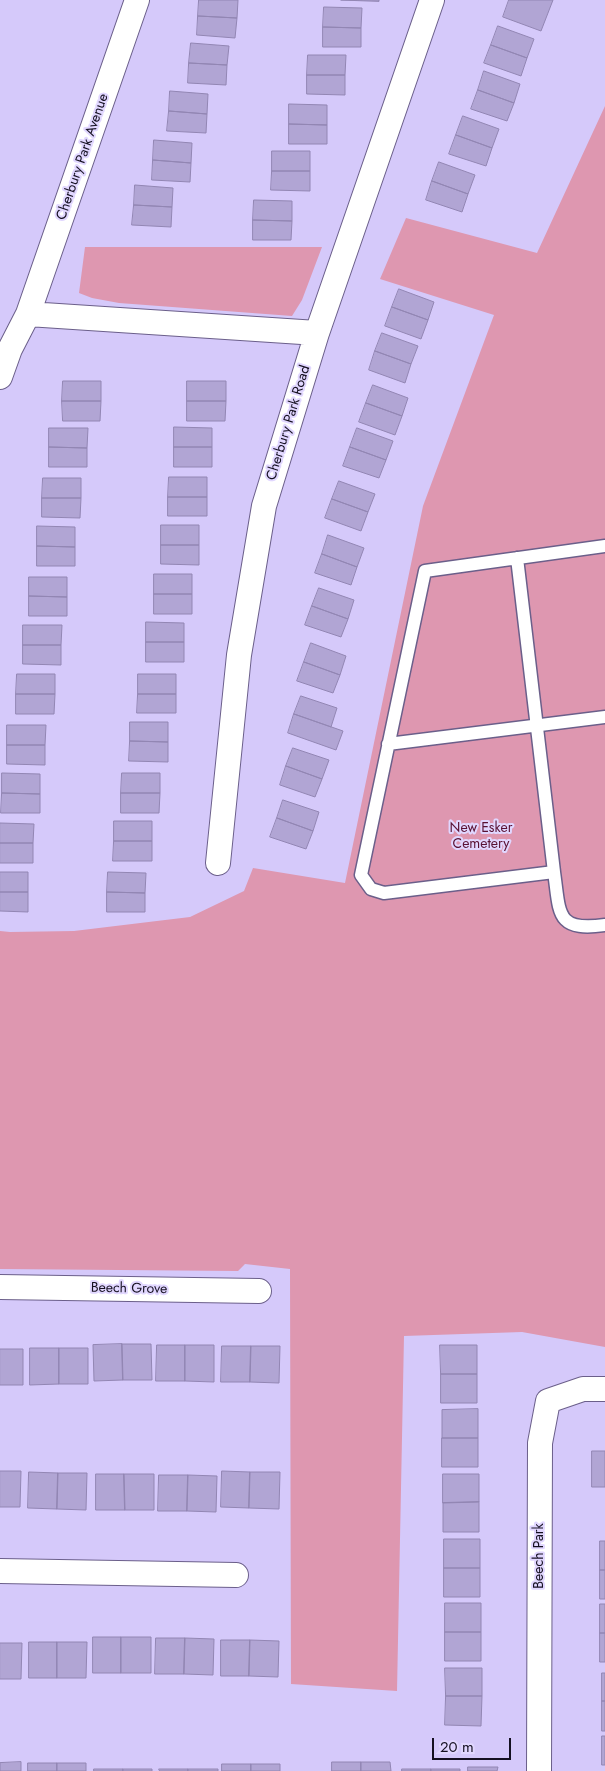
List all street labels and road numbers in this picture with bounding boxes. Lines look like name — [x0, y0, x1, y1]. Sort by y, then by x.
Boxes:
street label: Cherbury Park Avenue — [53, 92, 113, 222]
street label: Cherbury Park Road — [264, 364, 314, 482]
street label: Beech Grove — [91, 1280, 167, 1298]
street label: Beech Park — [532, 1523, 548, 1589]

